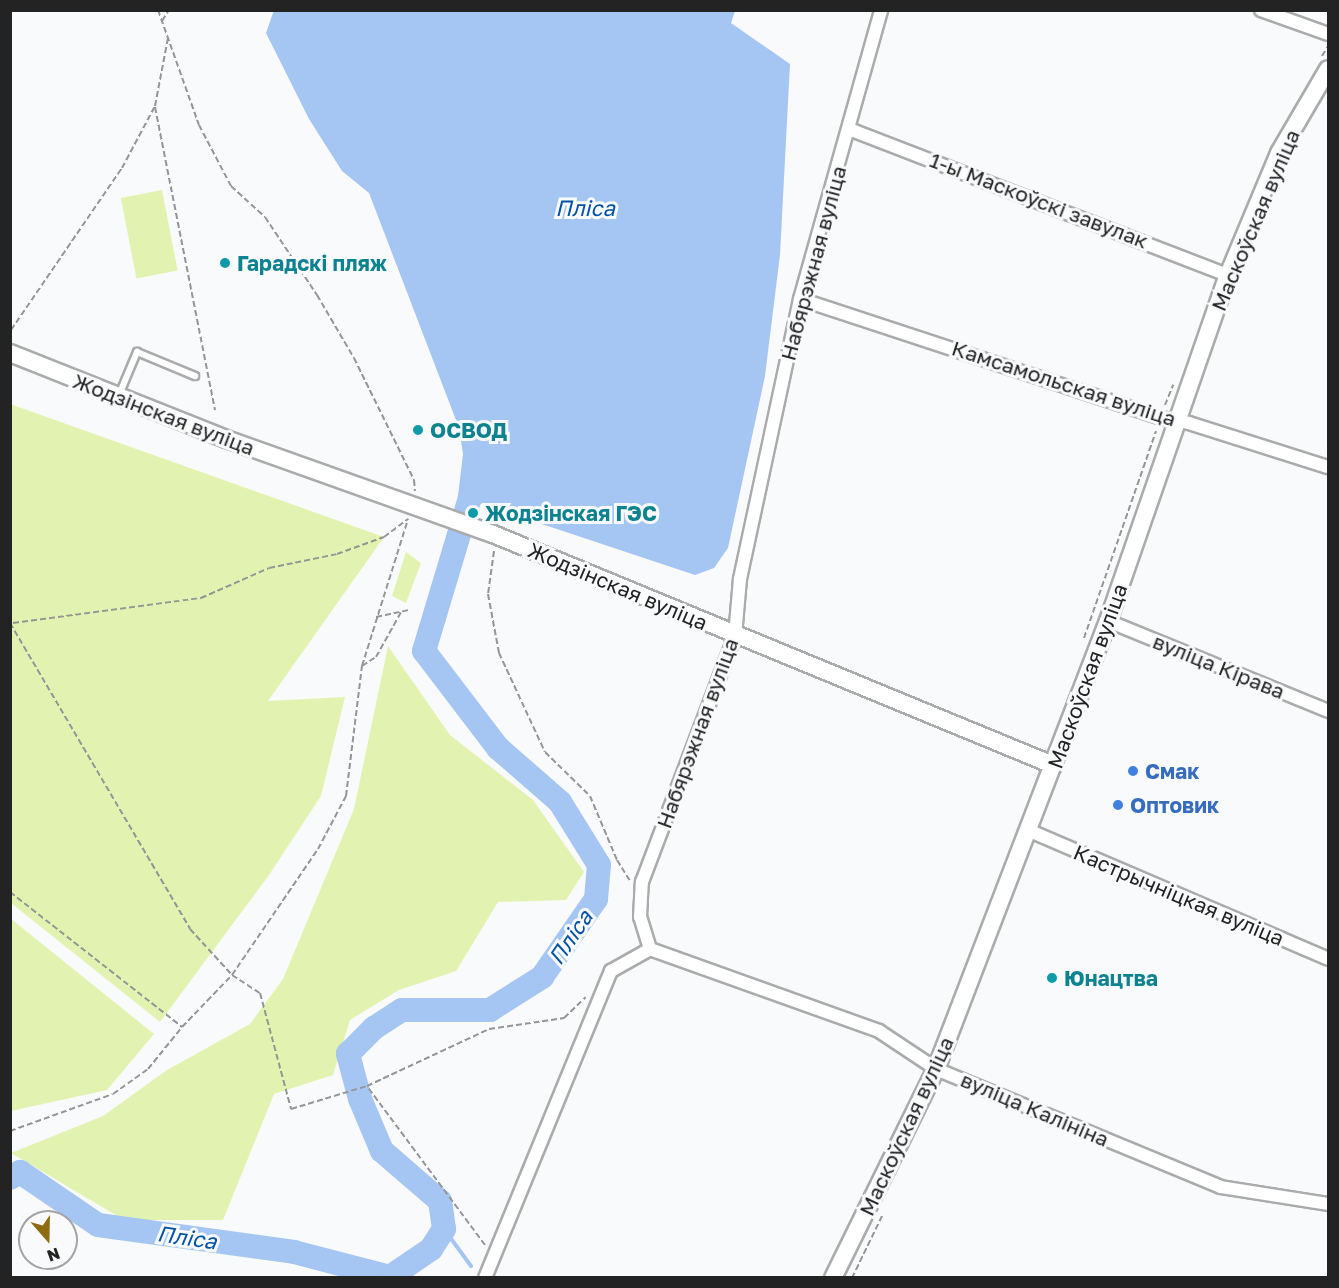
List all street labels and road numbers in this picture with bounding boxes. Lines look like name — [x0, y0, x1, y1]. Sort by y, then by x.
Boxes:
street label: Маскоўская вуліца — [1205, 125, 1305, 315]
street label: 1-ы Маскоўскі завулак — [926, 147, 1152, 253]
street label: Набярэжная вуліца — [775, 163, 851, 363]
street label: Камсамольская вуліца — [949, 335, 1179, 431]
street label: Жодзінская вуліца — [70, 368, 258, 460]
street label: Жодзінская вуліца — [524, 537, 712, 635]
street label: Маскоўская вуліца — [1042, 580, 1132, 772]
street label: вуліца Кірава — [1149, 628, 1289, 704]
street label: Набярэжная вуліца — [651, 634, 743, 832]
street label: Кастрычніцкая вуліца — [1070, 839, 1288, 951]
street label: Маскоўская вуліца — [853, 1032, 959, 1220]
street label: вуліца Калініна — [957, 1066, 1113, 1152]

